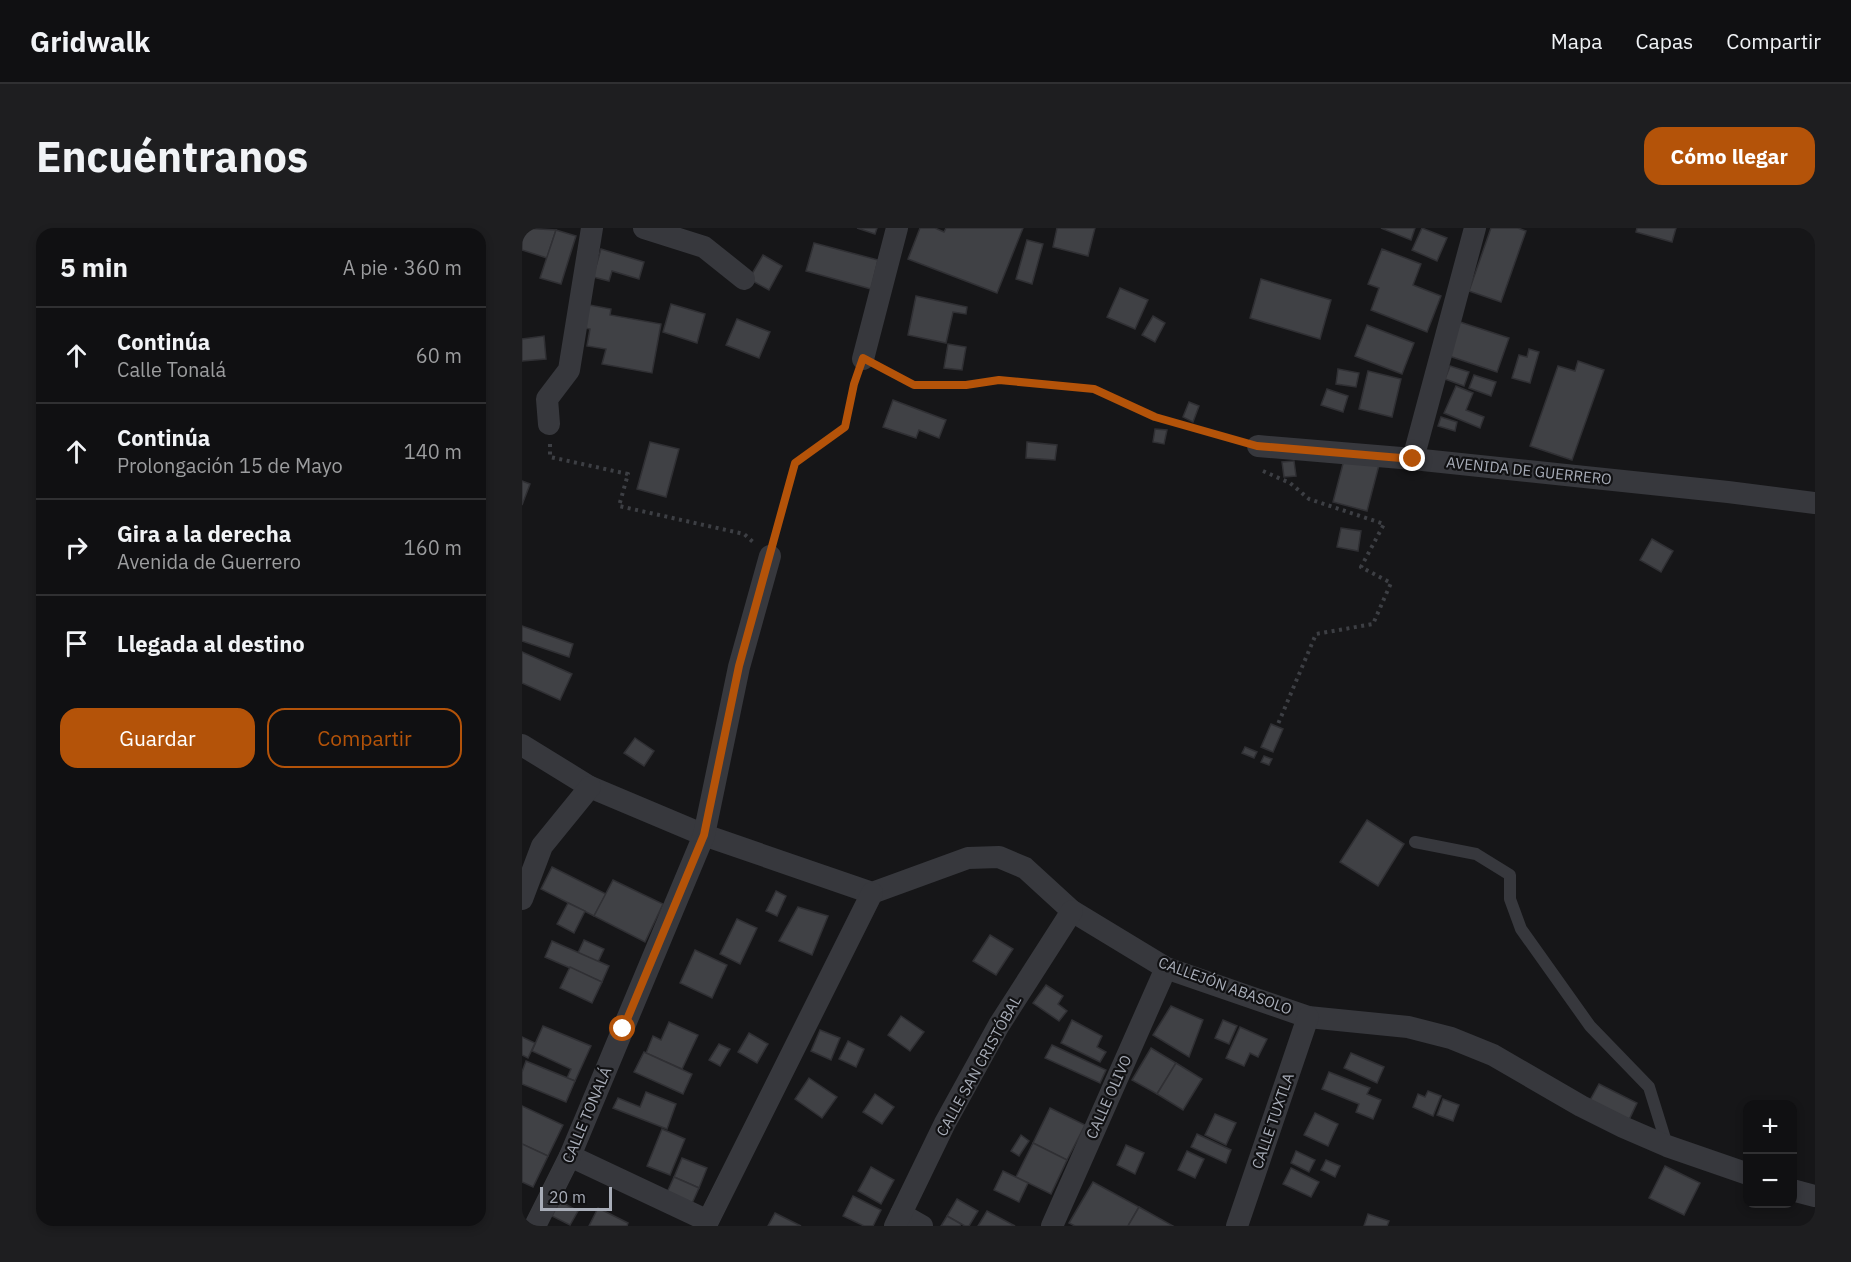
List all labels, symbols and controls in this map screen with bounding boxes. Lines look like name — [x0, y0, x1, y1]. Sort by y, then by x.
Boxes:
text: Gridwalk — [30, 23, 150, 60]
text: Mapa — [1551, 27, 1602, 55]
text: Capas — [1635, 27, 1693, 55]
text: Compartir — [1726, 27, 1821, 55]
button: Cómo llegar — [1644, 127, 1815, 185]
text: Encuéntranos — [36, 129, 308, 184]
text: 5 min — [60, 250, 128, 284]
text: A pie · 360 m — [343, 254, 462, 281]
text: Continúa — [117, 327, 210, 356]
icon: ahead — [60, 339, 93, 372]
text: 60 m — [416, 342, 462, 369]
text: Calle Tonalá — [117, 356, 226, 383]
text: Continúa — [117, 423, 210, 452]
icon: ahead — [60, 435, 93, 468]
text: 140 m — [404, 438, 462, 465]
route end — [1399, 445, 1425, 471]
text: Prolongación 15 de Mayo — [117, 452, 343, 479]
street label: AVENIDA DE GUERRERO — [1445, 452, 1613, 489]
text: Gira a la derecha — [117, 519, 291, 548]
icon: right — [60, 531, 93, 564]
text: 160 m — [404, 534, 462, 561]
text: Avenida de Guerrero — [117, 548, 301, 575]
icon: arrive — [60, 627, 93, 660]
text: Llegada al destino — [117, 629, 305, 658]
button: Guardar — [60, 708, 255, 768]
button: Compartir — [267, 708, 462, 768]
street label: CALLEJÓN ABASOLO — [1156, 953, 1295, 1019]
street label: CALLE SAN CRISTÓBAL — [932, 992, 1025, 1139]
route start — [609, 1015, 635, 1041]
street label: CALLE OLIVO — [1082, 1052, 1136, 1142]
street label: CALLE TONALÁ — [558, 1063, 616, 1166]
street label: CALLE TUXTLA — [1247, 1070, 1298, 1171]
map controls — [1743, 1100, 1797, 1208]
button: + — [1743, 1100, 1797, 1154]
button: − — [1743, 1154, 1797, 1208]
scale bar — [540, 1184, 612, 1212]
text: 20 m — [549, 1187, 586, 1207]

